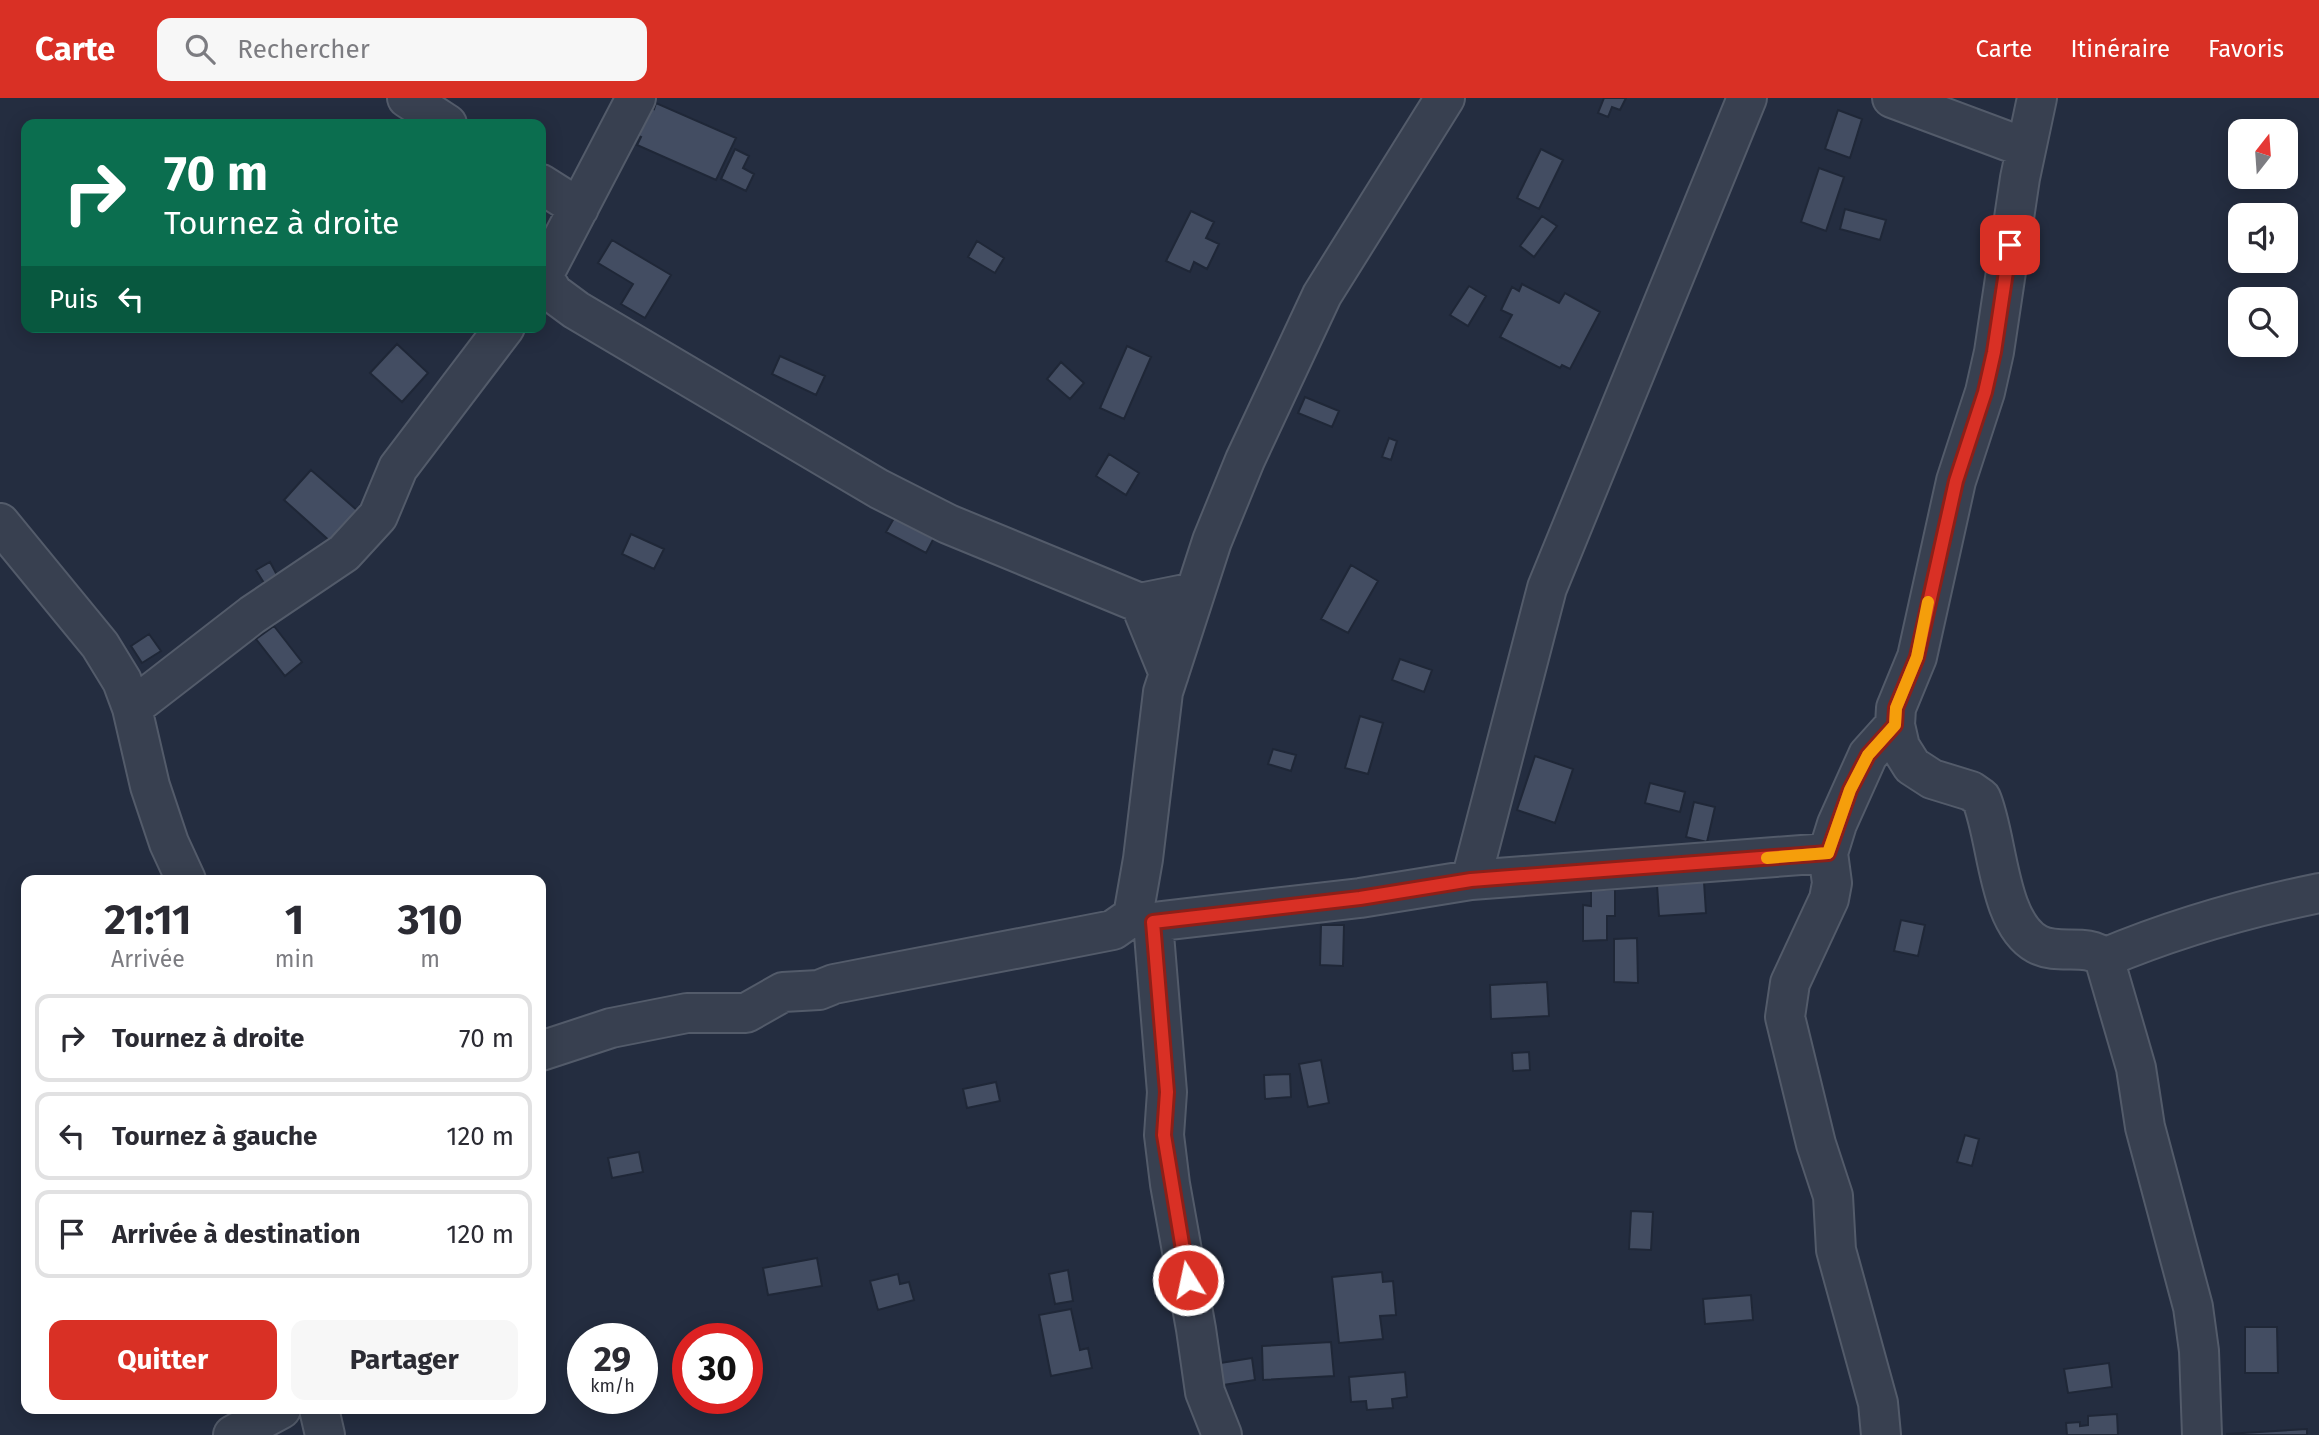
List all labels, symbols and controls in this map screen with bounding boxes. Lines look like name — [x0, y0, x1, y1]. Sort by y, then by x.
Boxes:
search box — [157, 18, 647, 81]
text: Carte — [35, 29, 115, 69]
icon: search — [181, 30, 219, 68]
text: Rechercher — [237, 34, 370, 65]
text: Carte — [1976, 35, 2032, 63]
text: Itinéraire — [2070, 35, 2170, 63]
text: Favoris — [2208, 35, 2284, 63]
north arrow — [2228, 119, 2298, 189]
map controls — [2228, 119, 2298, 357]
text: 70 m — [164, 144, 268, 203]
icon: right — [49, 147, 140, 238]
button: sound — [2228, 203, 2298, 273]
text: Tournez à droite — [164, 204, 400, 242]
pin — [1980, 215, 2040, 275]
icon: arrive — [1991, 226, 2029, 264]
icon: left — [112, 280, 150, 318]
text: Puis — [49, 284, 98, 315]
button: search — [2228, 287, 2298, 357]
text: 21:11 — [104, 895, 191, 945]
text: 1 — [285, 895, 304, 945]
text: 310 — [398, 895, 463, 945]
text: Arrivée — [111, 945, 185, 973]
text: min — [275, 945, 314, 973]
text: m — [420, 945, 440, 973]
icon: right — [53, 1019, 91, 1057]
text: Tournez à droite — [112, 1023, 304, 1054]
text: 70 m — [459, 1023, 514, 1054]
icon: left — [53, 1117, 91, 1155]
text: Tournez à gauche — [112, 1121, 317, 1152]
text: 120 m — [446, 1121, 514, 1152]
icon: arrive — [53, 1215, 91, 1253]
text: Arrivée à destination — [112, 1219, 361, 1250]
text: 120 m — [446, 1219, 514, 1250]
position arrow — [1151, 1243, 1225, 1317]
button: Quitter — [49, 1320, 277, 1400]
button: Partager — [291, 1320, 518, 1400]
speed limit sign: 30 — [672, 1323, 763, 1414]
text: 29 — [594, 1338, 631, 1380]
text: km/h — [590, 1375, 635, 1397]

